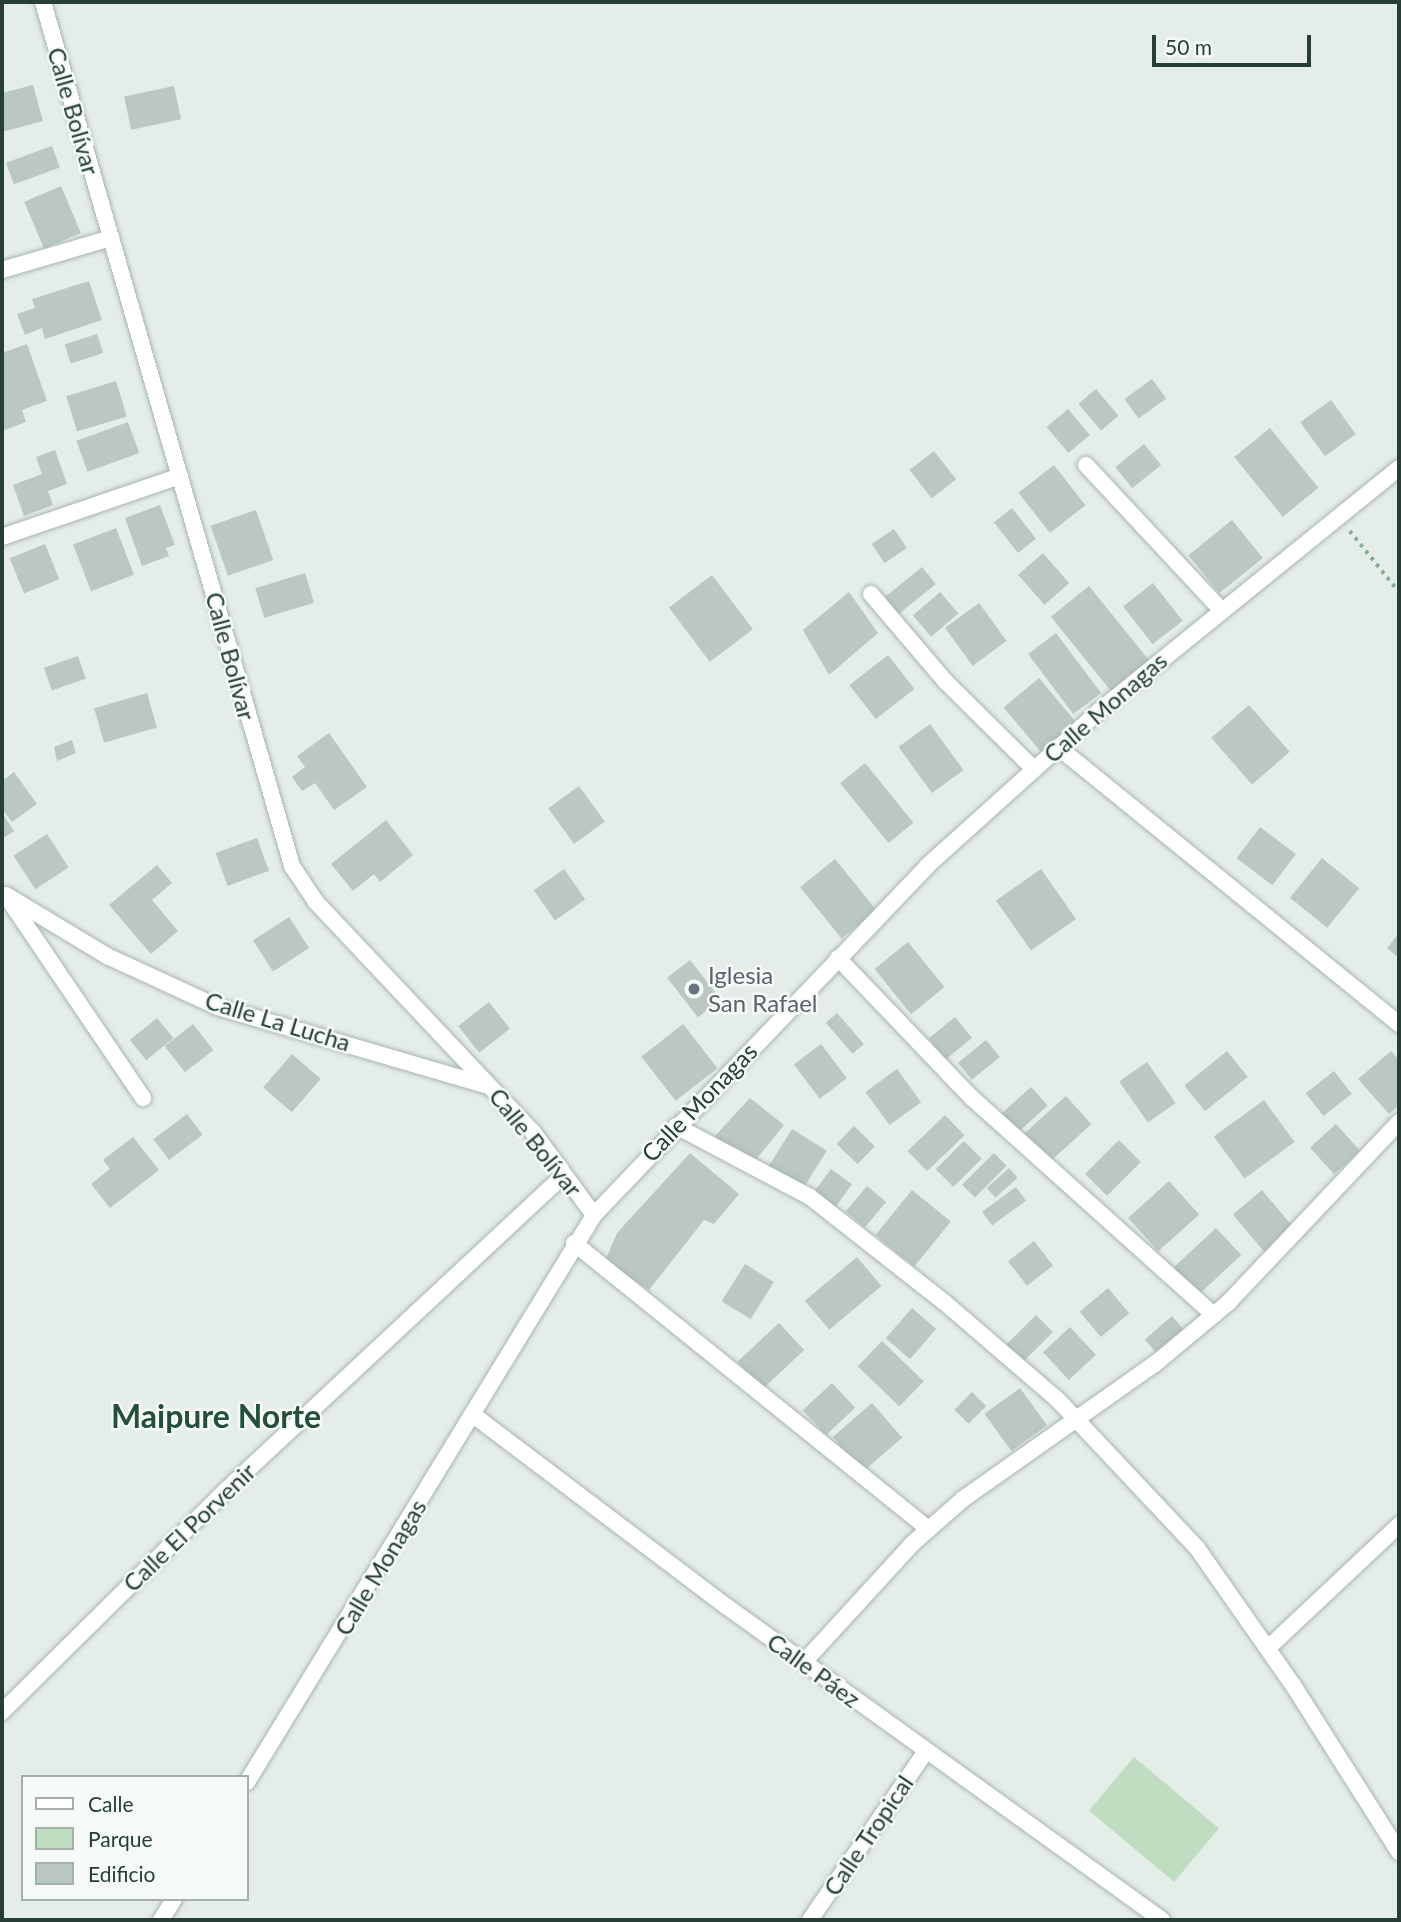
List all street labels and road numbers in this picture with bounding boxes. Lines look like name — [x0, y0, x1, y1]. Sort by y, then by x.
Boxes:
street label: Calle Bolívar — [42, 44, 106, 178]
street label: Calle Bolívar — [200, 589, 262, 723]
street label: Calle Monagas — [1038, 646, 1172, 768]
street label: Calle La Lucha — [202, 985, 354, 1057]
street label: Calle Monagas — [635, 1037, 763, 1167]
street label: Calle Bolívar — [484, 1082, 588, 1202]
street label: Calle El Porvenir — [117, 1457, 261, 1597]
street label: Calle Monagas — [328, 1494, 432, 1640]
street label: Calle Páez — [762, 1627, 866, 1713]
street label: Calle Tropical — [817, 1769, 919, 1901]

